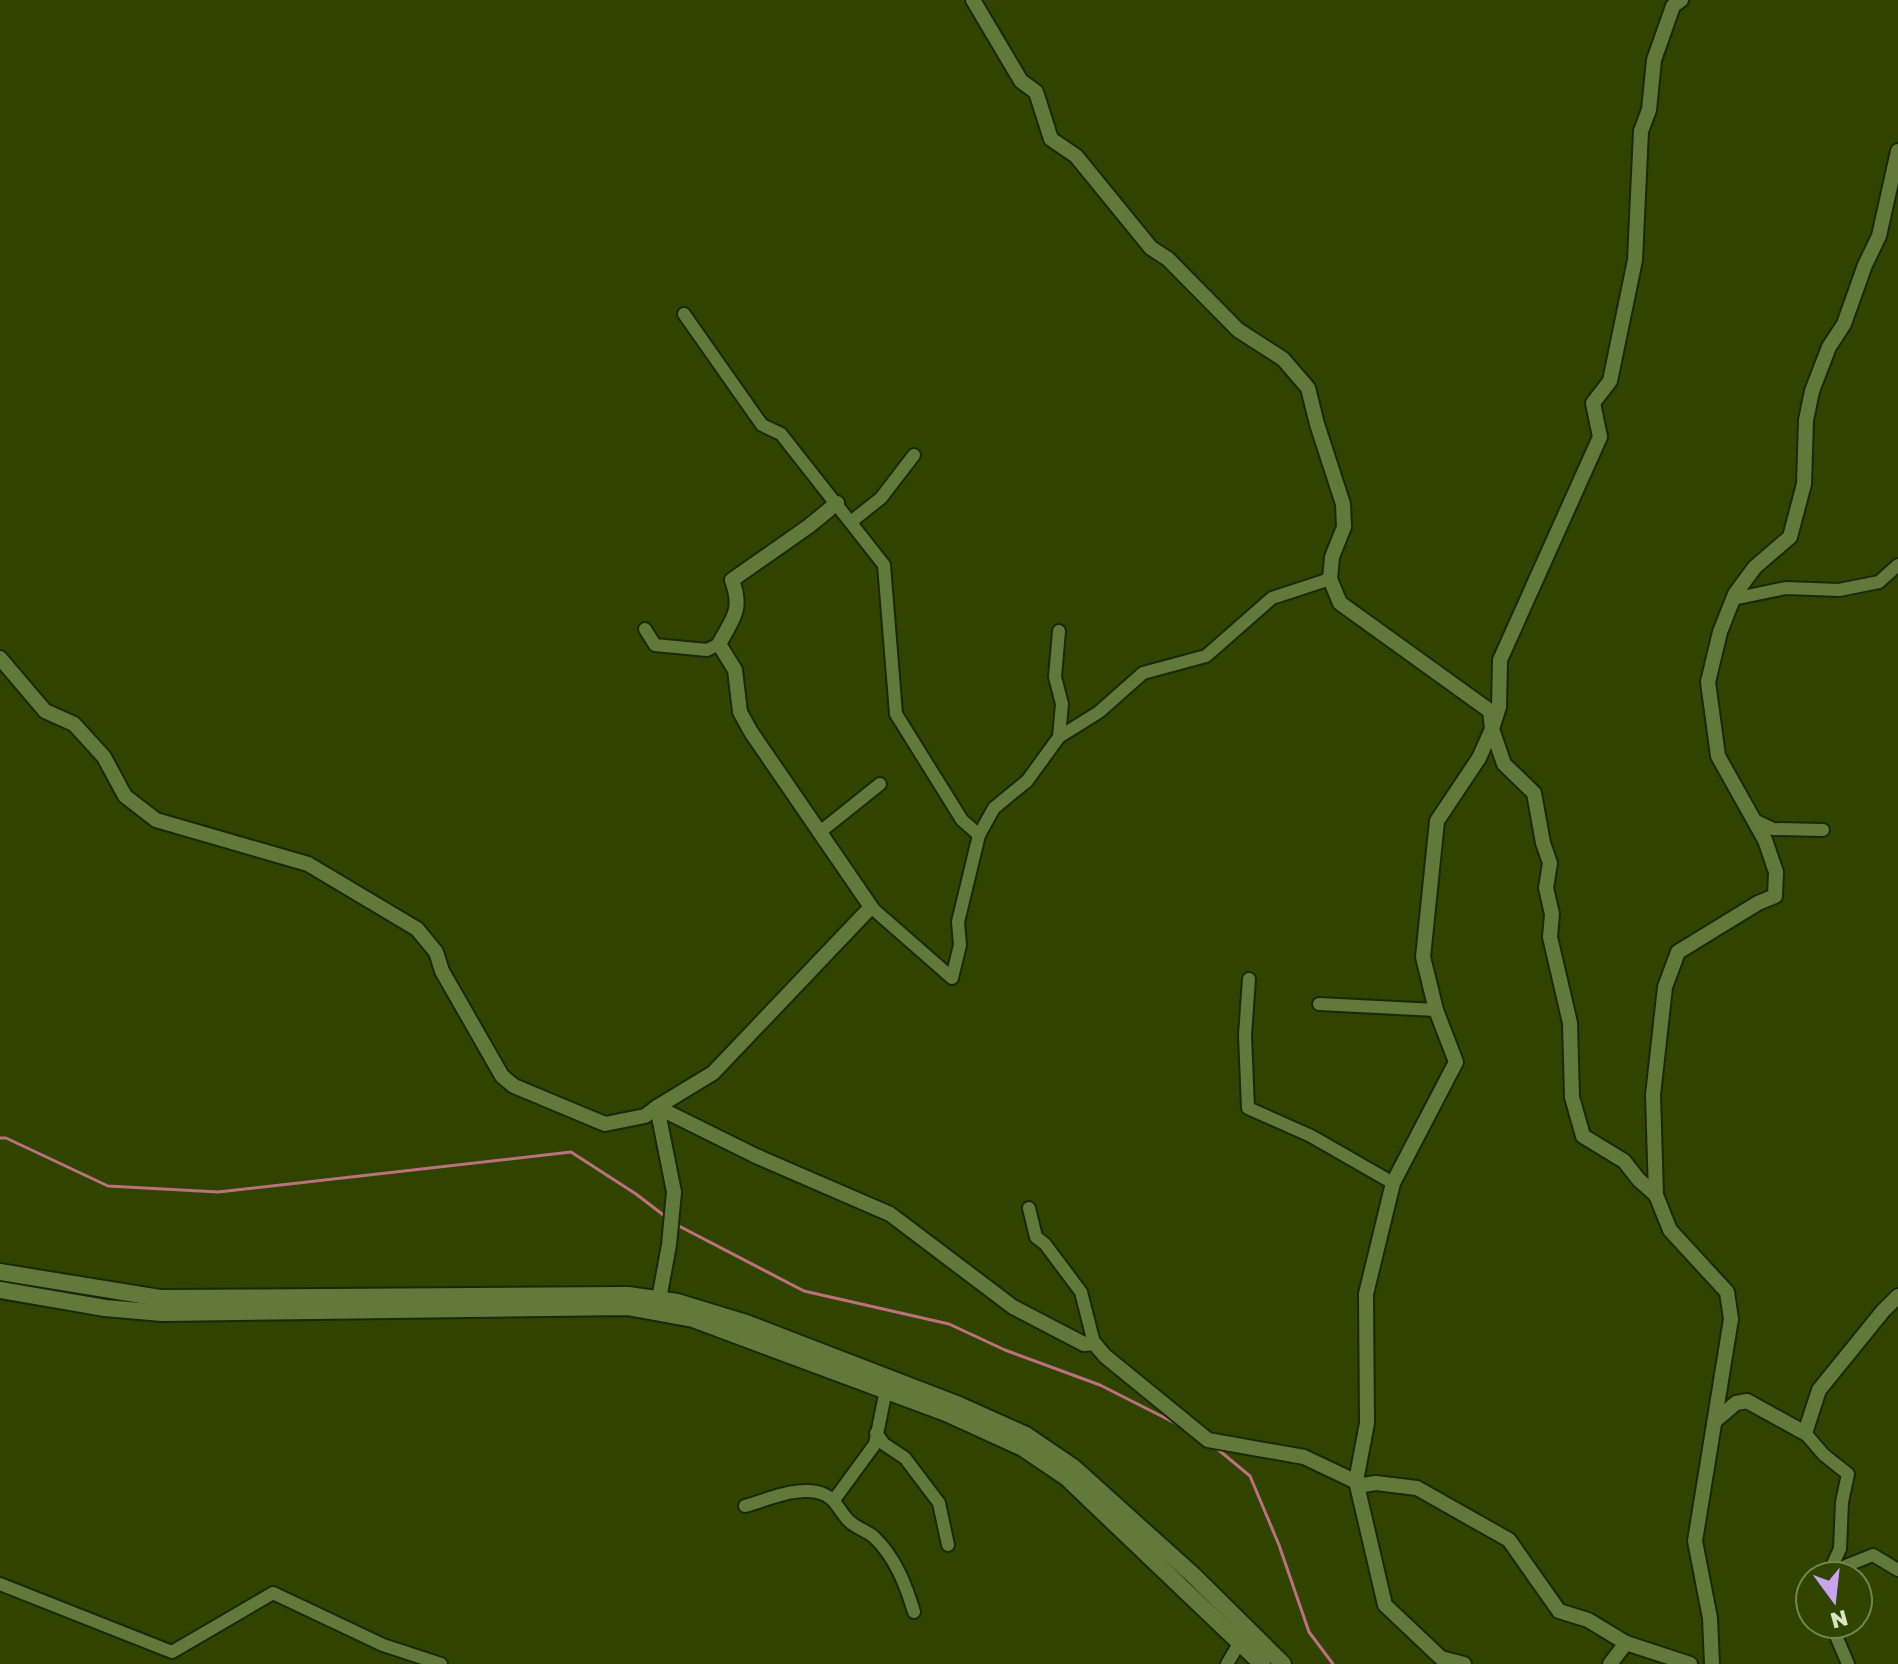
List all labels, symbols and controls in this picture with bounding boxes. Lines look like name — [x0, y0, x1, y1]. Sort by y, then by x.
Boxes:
north arrow — [1794, 1560, 1874, 1640]
text: N — [1828, 1605, 1851, 1635]

